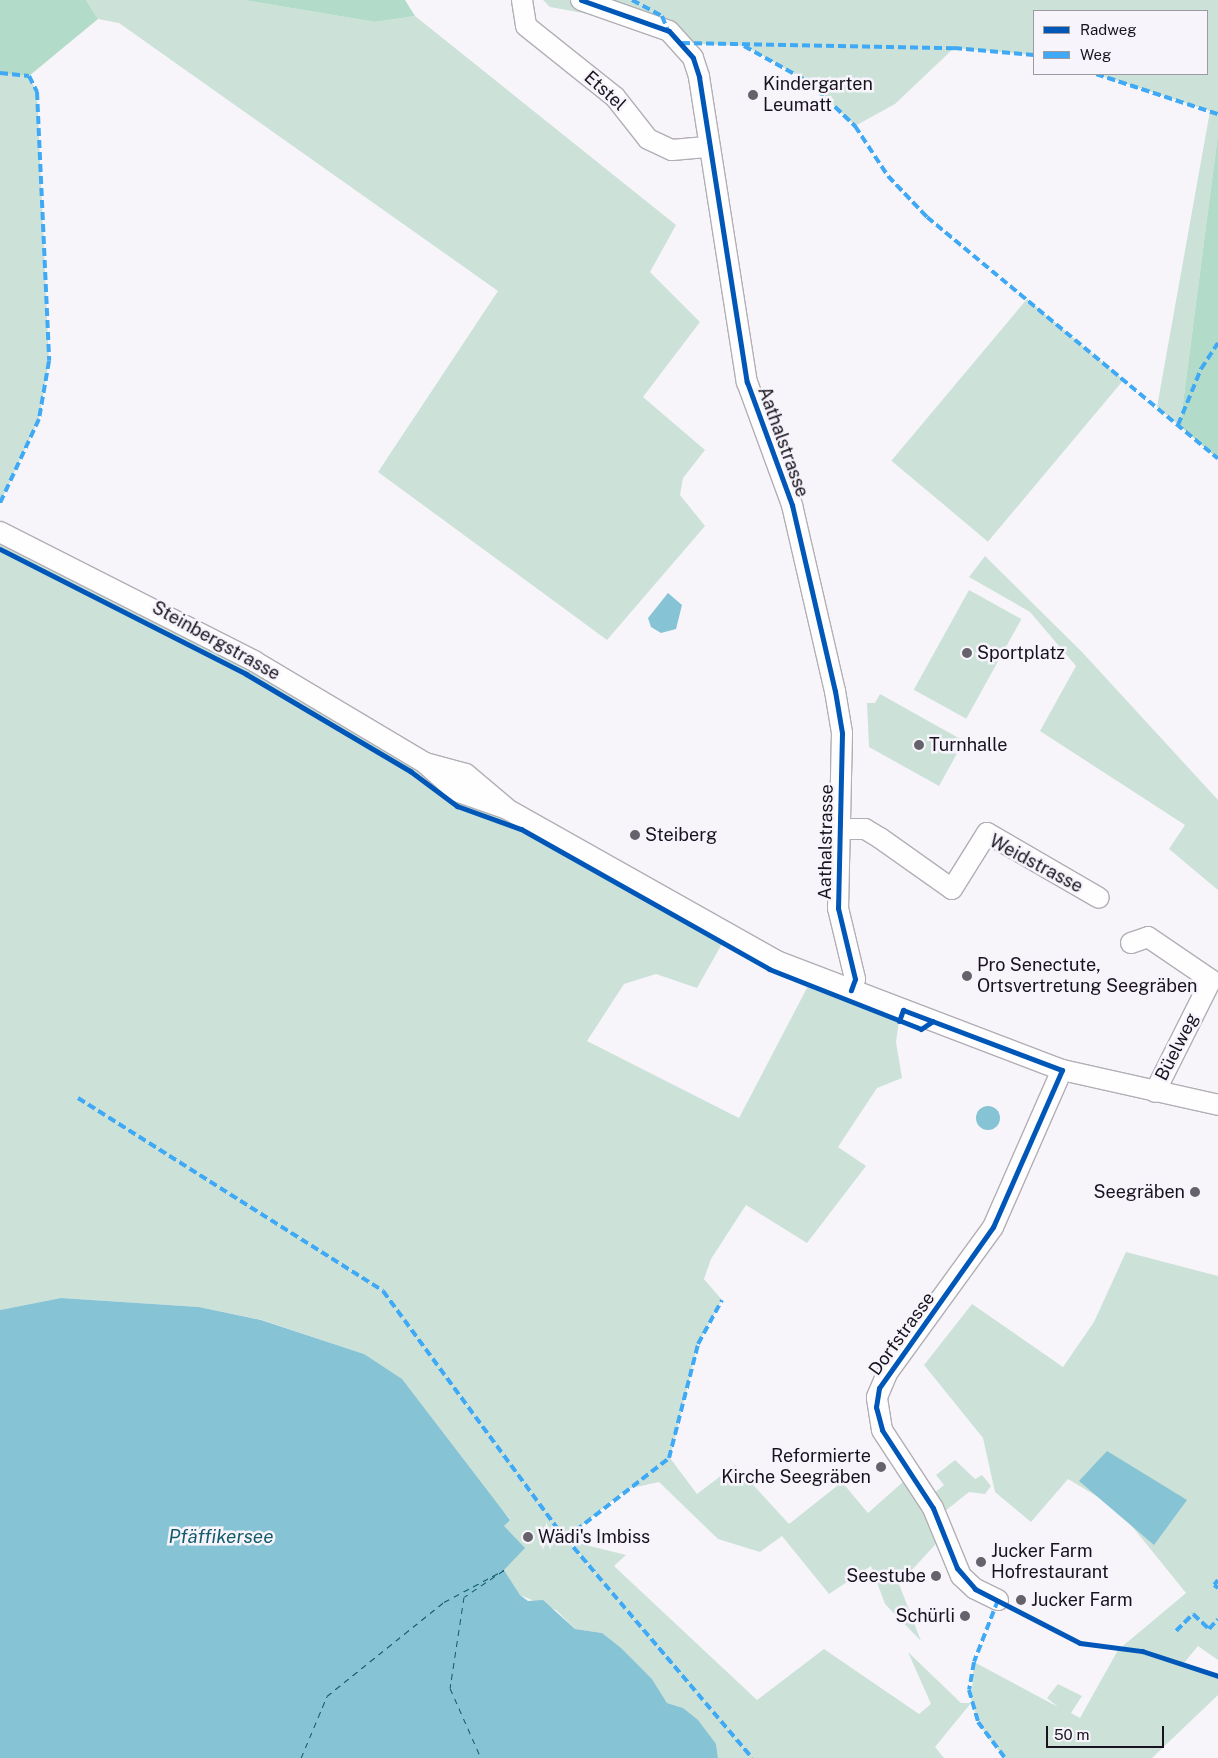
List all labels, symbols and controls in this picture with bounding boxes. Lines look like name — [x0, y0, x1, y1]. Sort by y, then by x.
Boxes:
legend — [1033, 10, 1208, 75]
text: Radweg — [1080, 21, 1137, 38]
text: Weg — [1080, 46, 1111, 63]
street label: Etstel — [580, 67, 630, 115]
place label: Kindergarten Leumatt — [763, 74, 873, 116]
marker: Kindergarten Leumatt — [747, 89, 759, 101]
street label: Aathalstrasse — [753, 384, 813, 500]
street label: Steinbergstrasse — [148, 597, 284, 685]
place label: Sportplatz — [977, 642, 1065, 664]
marker: Sportplatz — [961, 647, 973, 659]
place label: Turnhalle — [929, 734, 1007, 756]
marker: Turnhalle — [913, 739, 925, 751]
street label: Aathalstrasse — [814, 784, 838, 900]
place label: Steiberg — [645, 824, 717, 846]
marker: Steiberg — [629, 829, 641, 841]
street label: Weidstrasse — [986, 830, 1086, 898]
place label: Pro Senectute, Ortsvertretung Seegräben — [977, 955, 1197, 998]
marker: Pro Senectute, Ortsvertretung Seegräben — [961, 970, 973, 982]
street label: Büelweg — [1151, 1010, 1203, 1084]
place label: Seegräben — [1093, 1181, 1185, 1203]
marker: Seegräben — [1189, 1186, 1201, 1198]
street label: Dorfstrasse — [865, 1288, 939, 1380]
place label: Reformierte Kirche Seegräben — [721, 1446, 871, 1488]
marker: Reformierte Kirche Seegräben — [875, 1461, 887, 1473]
water label: Pfäffikersee — [169, 1526, 273, 1548]
place label: Wädi's Imbiss — [538, 1526, 650, 1548]
marker: Wädi's Imbiss — [522, 1531, 534, 1543]
place label: Jucker Farm Hofrestaurant — [991, 1541, 1109, 1584]
marker: Jucker Farm Hofrestaurant — [975, 1556, 987, 1568]
place label: Seestube — [846, 1565, 926, 1587]
marker: Seestube — [930, 1570, 942, 1582]
place label: Jucker Farm — [1031, 1589, 1132, 1611]
marker: Jucker Farm — [1015, 1594, 1027, 1606]
place label: Schürli — [895, 1605, 955, 1627]
marker: Schürli — [959, 1610, 971, 1622]
scale bar — [1048, 1716, 1166, 1748]
text: 50 m — [1054, 1726, 1089, 1743]

